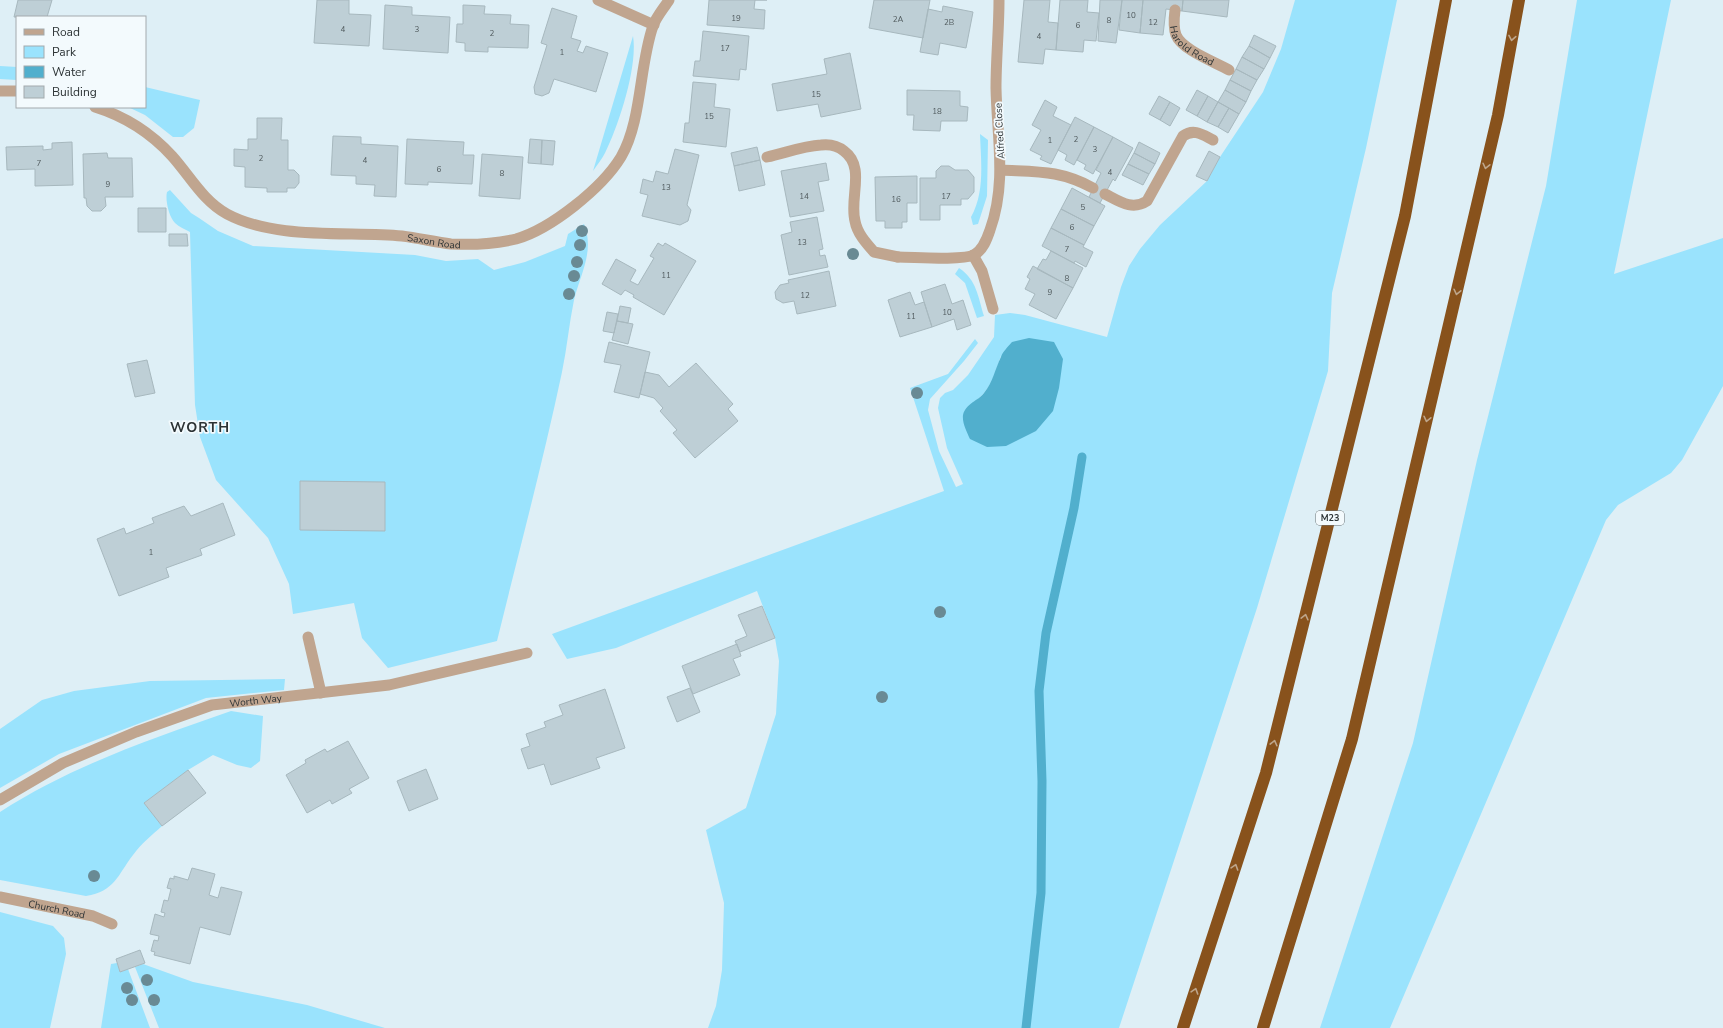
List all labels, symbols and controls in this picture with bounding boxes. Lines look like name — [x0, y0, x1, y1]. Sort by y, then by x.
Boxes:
house number: 10 — [1126, 10, 1136, 21]
house number: 19 — [731, 13, 741, 24]
house number: 2A — [893, 14, 903, 25]
house number: 8 — [1107, 15, 1112, 26]
legend — [16, 16, 146, 108]
house number: 2B — [944, 17, 954, 28]
house number: 12 — [1148, 17, 1158, 28]
house number: 6 — [1076, 20, 1081, 31]
text: Road — [52, 24, 80, 40]
house number: 4 — [341, 24, 346, 35]
house number: 3 — [415, 24, 420, 35]
street label: Harold Road — [1166, 25, 1216, 70]
house number: 2 — [490, 28, 495, 39]
house number: 4 — [1037, 31, 1042, 42]
one-way arrow — [1508, 35, 1517, 42]
house number: 17 — [720, 43, 730, 54]
text: Park — [52, 44, 77, 60]
house number: 1 — [560, 47, 565, 58]
text: Water — [52, 64, 86, 80]
text: Building — [52, 84, 97, 100]
house number: 15 — [811, 89, 821, 100]
street label: Alfred Close — [992, 103, 1008, 159]
house number: 18 — [932, 106, 942, 117]
house number: 15 — [704, 111, 714, 122]
house number: 2 — [1074, 134, 1079, 145]
house number: 1 — [1048, 135, 1053, 146]
house number: 3 — [1093, 144, 1098, 155]
house number: 2 — [259, 153, 264, 164]
house number: 4 — [363, 155, 368, 166]
house number: 7 — [37, 158, 42, 169]
one-way arrow — [1483, 163, 1491, 169]
house number: 6 — [437, 164, 442, 175]
house number: 4 — [1108, 167, 1113, 178]
house number: 8 — [500, 168, 505, 179]
house number: 9 — [106, 179, 111, 190]
house number: 13 — [661, 182, 671, 193]
house number: 14 — [799, 191, 809, 202]
house number: 17 — [941, 191, 951, 202]
house number: 16 — [891, 194, 901, 205]
house number: 5 — [1081, 202, 1086, 213]
house number: 6 — [1070, 222, 1075, 233]
street label: Saxon Road — [406, 231, 461, 252]
house number: 13 — [797, 237, 807, 248]
house number: 7 — [1065, 244, 1070, 255]
house number: 11 — [661, 270, 671, 281]
house number: 8 — [1065, 273, 1070, 284]
house number: 9 — [1048, 287, 1053, 298]
one-way arrow — [1453, 289, 1461, 296]
house number: 12 — [800, 290, 810, 301]
house number: 10 — [942, 307, 952, 318]
house number: 11 — [906, 311, 916, 322]
one-way arrow — [1424, 416, 1432, 422]
district label: WORTH — [170, 418, 230, 437]
road number: M23 — [1316, 511, 1344, 525]
house number: 1 — [149, 547, 154, 558]
one-way arrow — [1301, 614, 1309, 620]
street label: Worth Way — [229, 691, 284, 711]
one-way arrow — [1269, 740, 1277, 746]
one-way arrow — [1231, 864, 1239, 871]
street label: Church Road — [27, 897, 86, 922]
one-way arrow — [1190, 988, 1199, 995]

